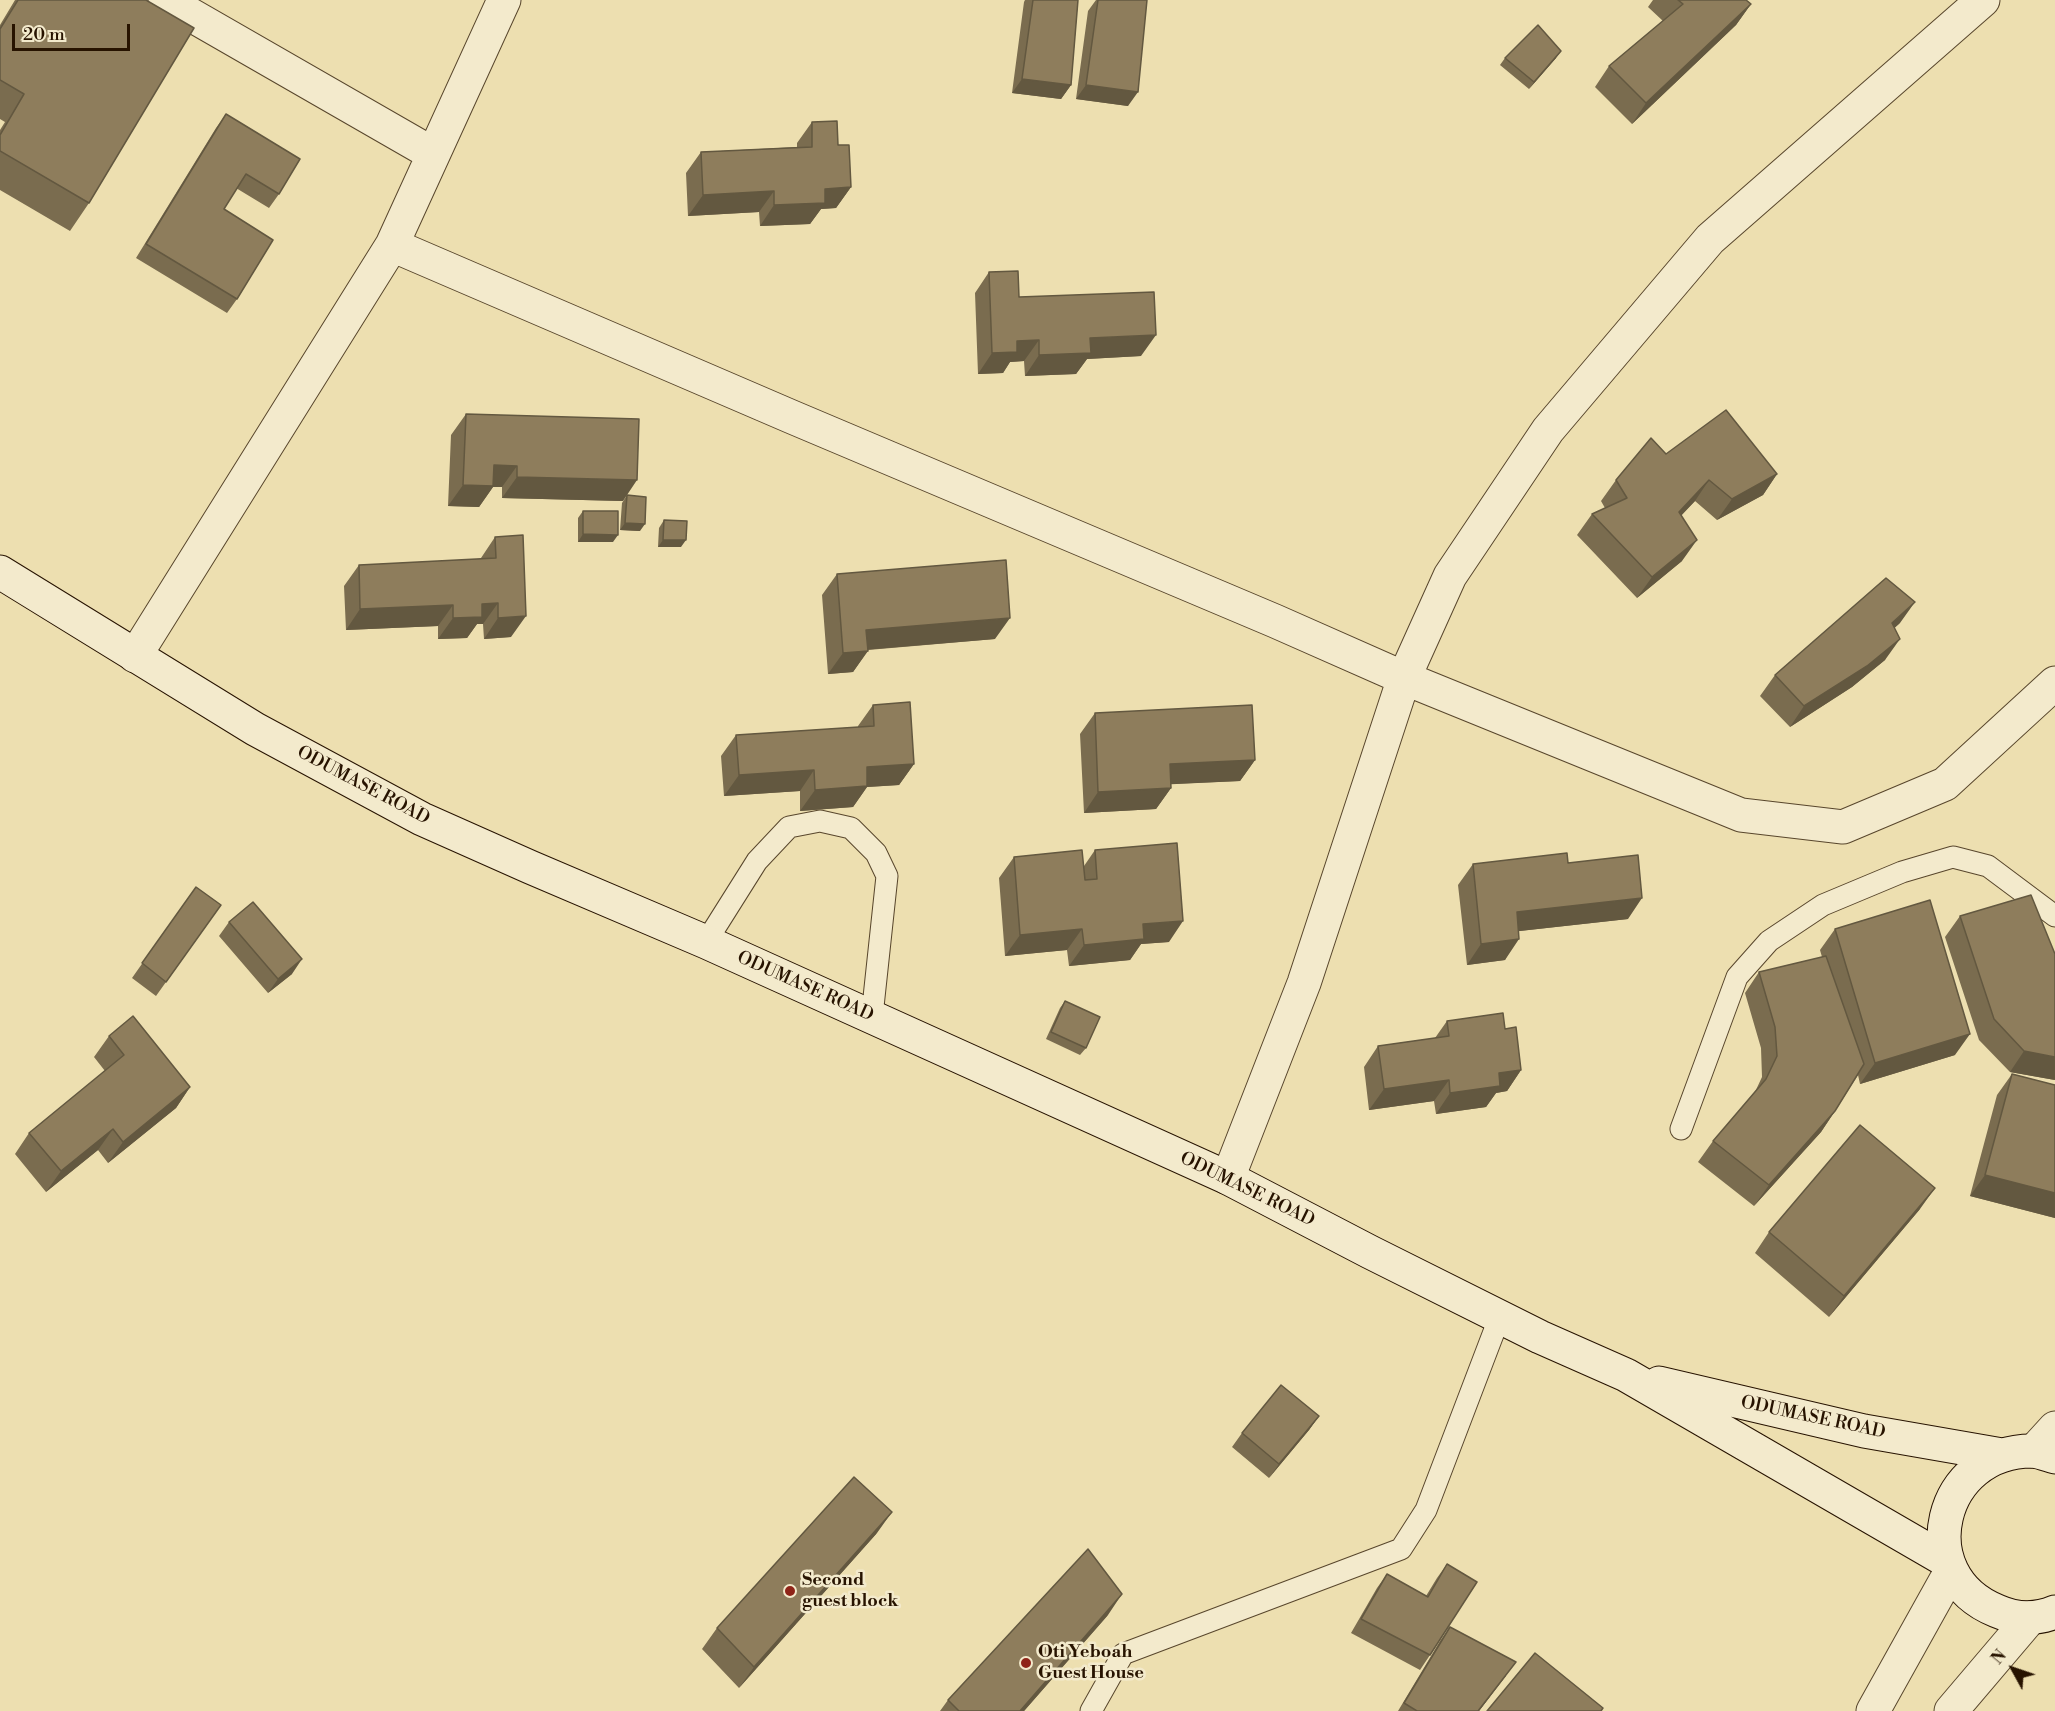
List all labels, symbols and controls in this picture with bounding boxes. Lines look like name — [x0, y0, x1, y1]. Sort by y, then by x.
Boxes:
scale bar — [15, 12, 134, 50]
text: 20 m — [23, 23, 65, 46]
street label: ODUMASE ROAD — [293, 742, 433, 830]
street label: ODUMASE ROAD — [733, 947, 877, 1027]
street label: ODUMASE ROAD — [1176, 1148, 1318, 1232]
street label: ODUMASE ROAD — [1739, 1392, 1887, 1444]
place label: Second guest block — [802, 1570, 898, 1612]
marker: Second guest block — [783, 1584, 797, 1598]
north arrow — [1983, 1639, 2043, 1699]
place label: Oti Yeboah Guest House — [1038, 1642, 1144, 1684]
text: N — [1987, 1646, 2011, 1669]
marker: Oti Yeboah Guest House — [1019, 1656, 1033, 1670]

